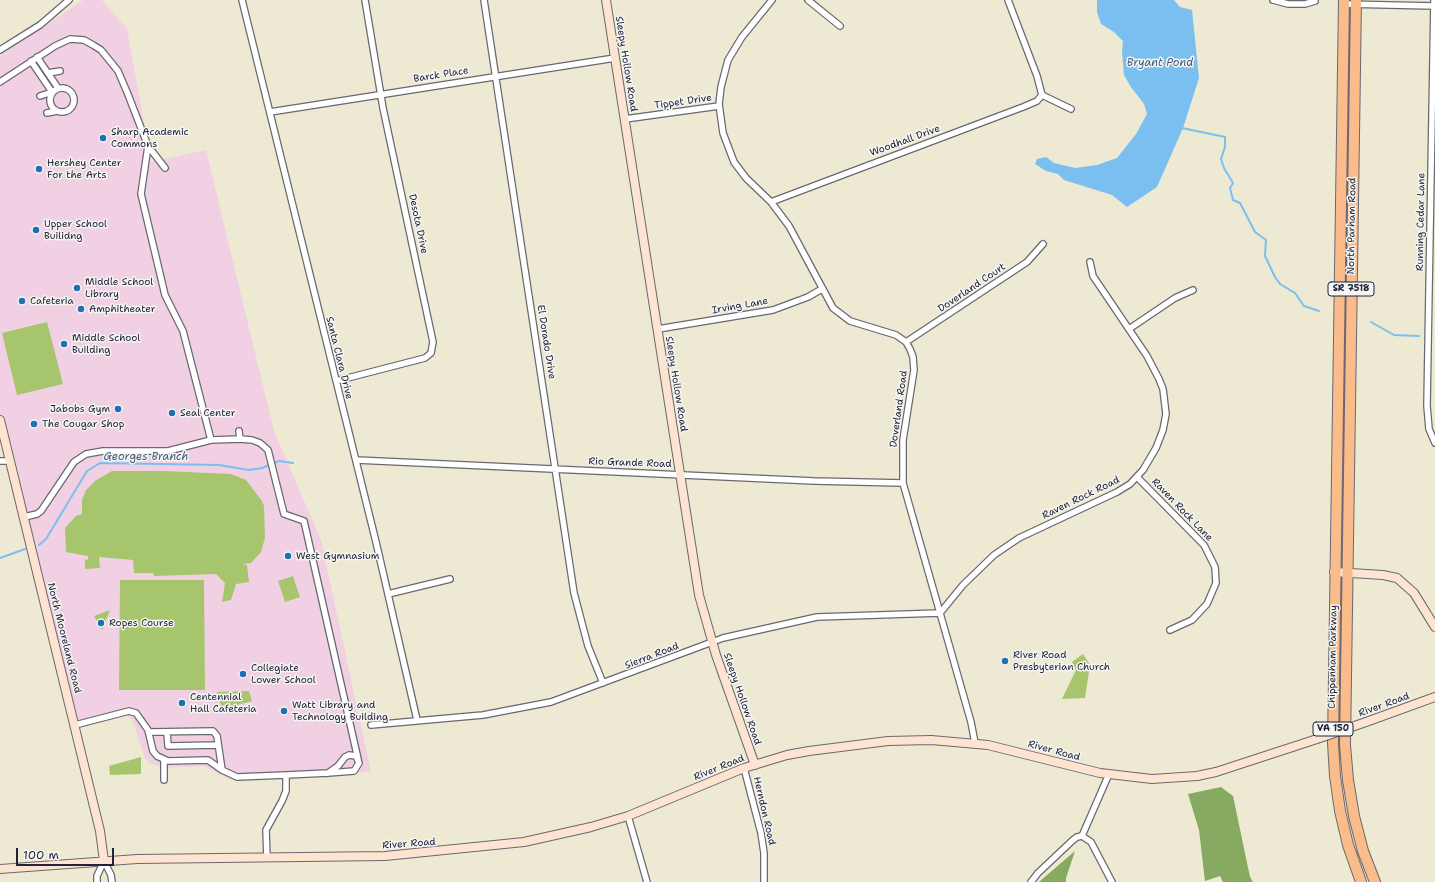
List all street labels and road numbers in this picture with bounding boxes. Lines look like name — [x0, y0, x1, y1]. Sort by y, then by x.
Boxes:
street label: Sleepy Hollow Road — [613, 15, 639, 113]
street label: Barck Place — [413, 65, 469, 85]
street label: Tippet Drive — [653, 92, 713, 112]
street label: Woodhall Drive — [868, 123, 942, 159]
street label: Running Cedar Lane — [1414, 173, 1428, 271]
street label: North Parham Road — [1345, 177, 1359, 275]
street label: Desota Drive — [406, 193, 430, 255]
street label: Doverland Court — [936, 261, 1008, 315]
road number: SR 7518 — [1328, 282, 1374, 296]
street label: Irving Lane — [711, 295, 769, 317]
street label: El Dorado Drive — [534, 304, 558, 380]
street label: Santa Clara Drive — [323, 315, 355, 401]
street label: Sleepy Hollow Road — [663, 335, 689, 433]
street label: Doverland Road — [888, 370, 910, 448]
street label: Rio Grande Road — [588, 456, 672, 470]
street label: Raven Rock Road — [1040, 474, 1122, 522]
street label: Raven Rock Lane — [1149, 476, 1215, 544]
street label: North Mooreland Road — [44, 582, 84, 694]
street label: Chippenham Parkway — [1326, 605, 1340, 709]
street label: Sierra Road — [623, 640, 681, 672]
street label: Sleepy Hollow Road — [721, 651, 763, 747]
street label: River Road — [1357, 690, 1411, 720]
road number: VA 150 — [1313, 722, 1353, 736]
street label: River Road — [1027, 738, 1081, 764]
street label: River Road — [692, 752, 746, 784]
street label: Herndon Road — [750, 776, 778, 846]
street label: River Road — [382, 836, 436, 852]

